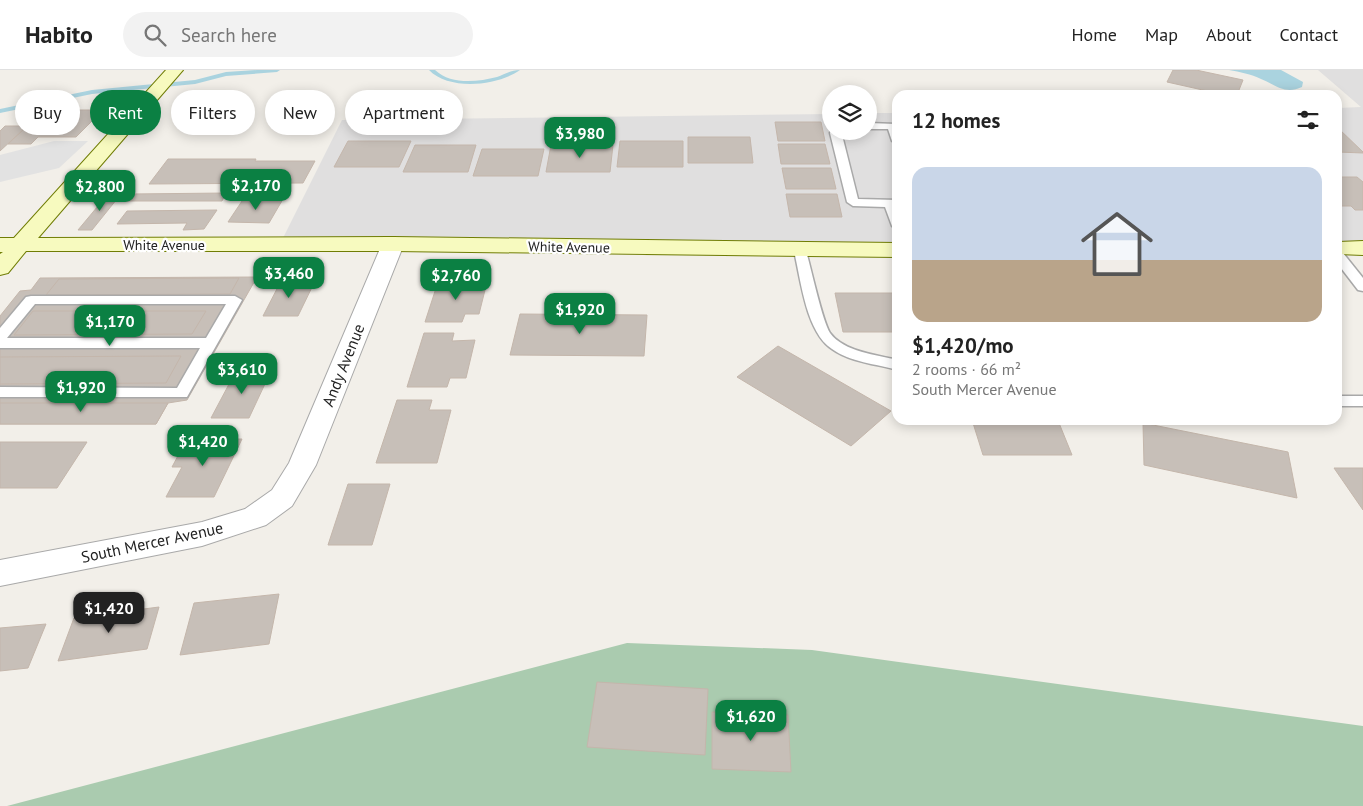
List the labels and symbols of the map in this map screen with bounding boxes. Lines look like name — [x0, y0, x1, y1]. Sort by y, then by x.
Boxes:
pin: $3,980 — [539, 116, 621, 159]
pin: $2,170 — [215, 168, 297, 211]
pin: $2,800 — [59, 170, 141, 212]
street label: White Avenue — [123, 236, 205, 254]
street label: White Avenue — [528, 237, 610, 257]
pin: $3,460 — [248, 256, 330, 299]
pin: $2,760 — [415, 258, 497, 301]
pin: $1,920 — [539, 292, 621, 335]
pin: $1,170 — [69, 304, 151, 347]
street label: Andy Avenue — [317, 321, 369, 409]
pin: $3,610 — [201, 352, 283, 395]
pin: $1,920 — [40, 370, 122, 413]
pin: $1,420 — [162, 424, 244, 467]
street label: South Mercer Avenue — [79, 517, 225, 567]
pin: $1,420 — [68, 592, 150, 634]
pin: $1,620 — [710, 700, 792, 742]

